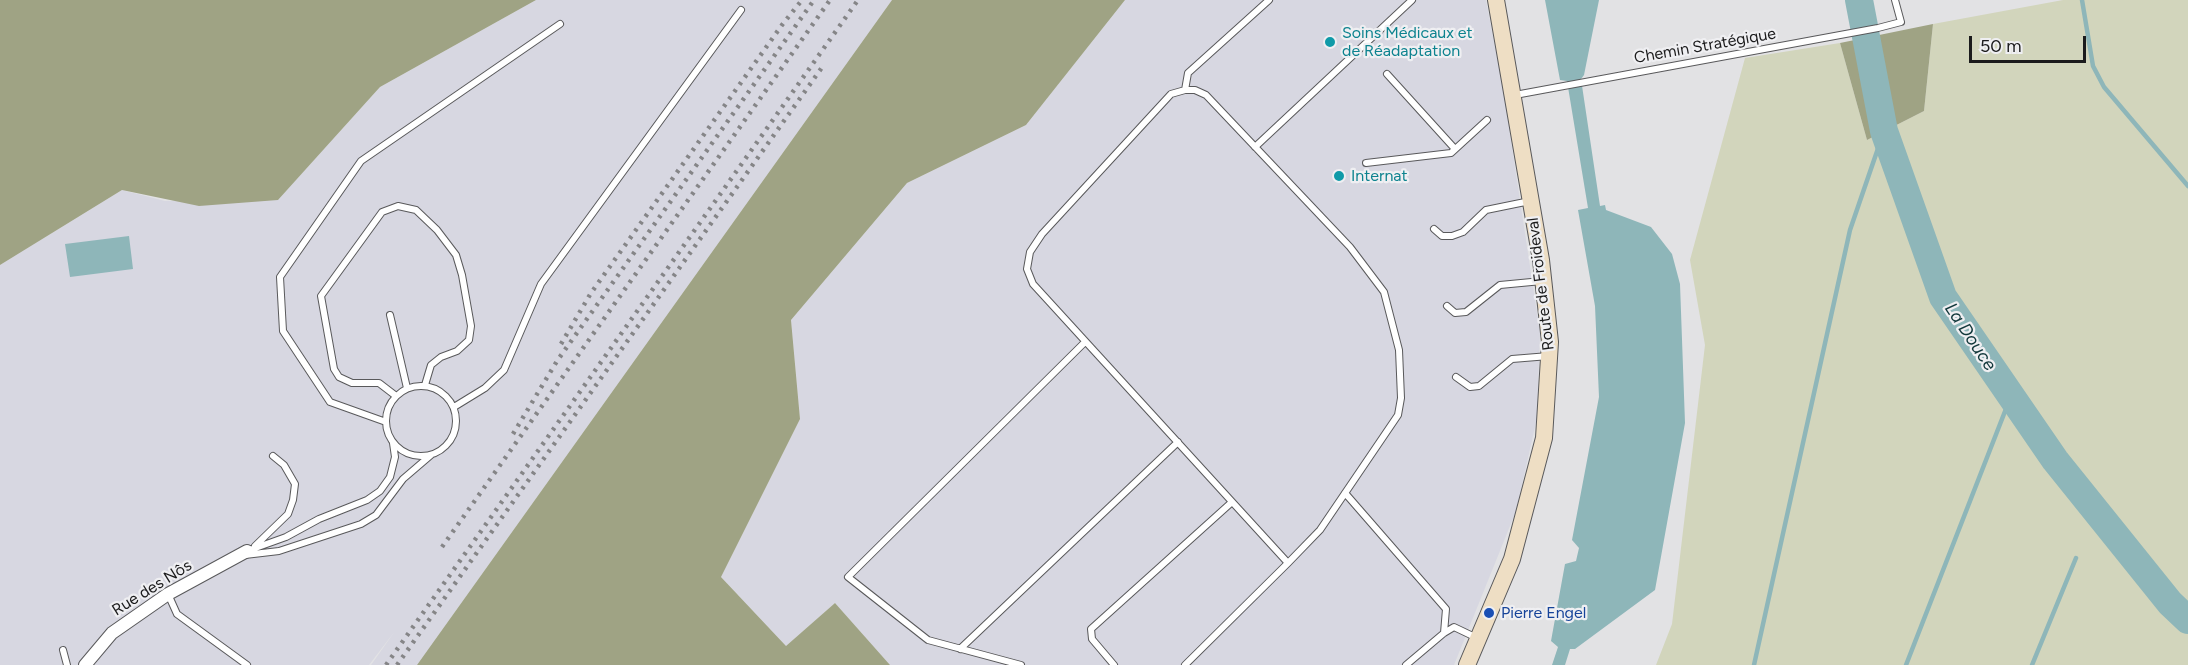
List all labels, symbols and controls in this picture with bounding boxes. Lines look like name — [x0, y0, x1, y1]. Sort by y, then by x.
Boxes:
place label: Soins Médicaux et de Réadaptation — [1342, 23, 1473, 61]
street label: Chemin Stratégique — [1633, 24, 1777, 68]
scale bar — [1972, 24, 2089, 62]
marker: Soins Médicaux et de Réadaptation — [1323, 35, 1337, 49]
text: 50 m — [1980, 35, 2022, 57]
place label: Internat — [1351, 166, 1408, 186]
marker: Internat — [1332, 169, 1346, 183]
street label: Route de Froideval — [1523, 217, 1559, 351]
water label: La Douce — [1940, 299, 2000, 375]
street label: Rue des Nôs — [109, 556, 195, 620]
place label: Pierre Engel — [1501, 603, 1586, 623]
marker: Pierre Engel — [1482, 606, 1496, 620]

